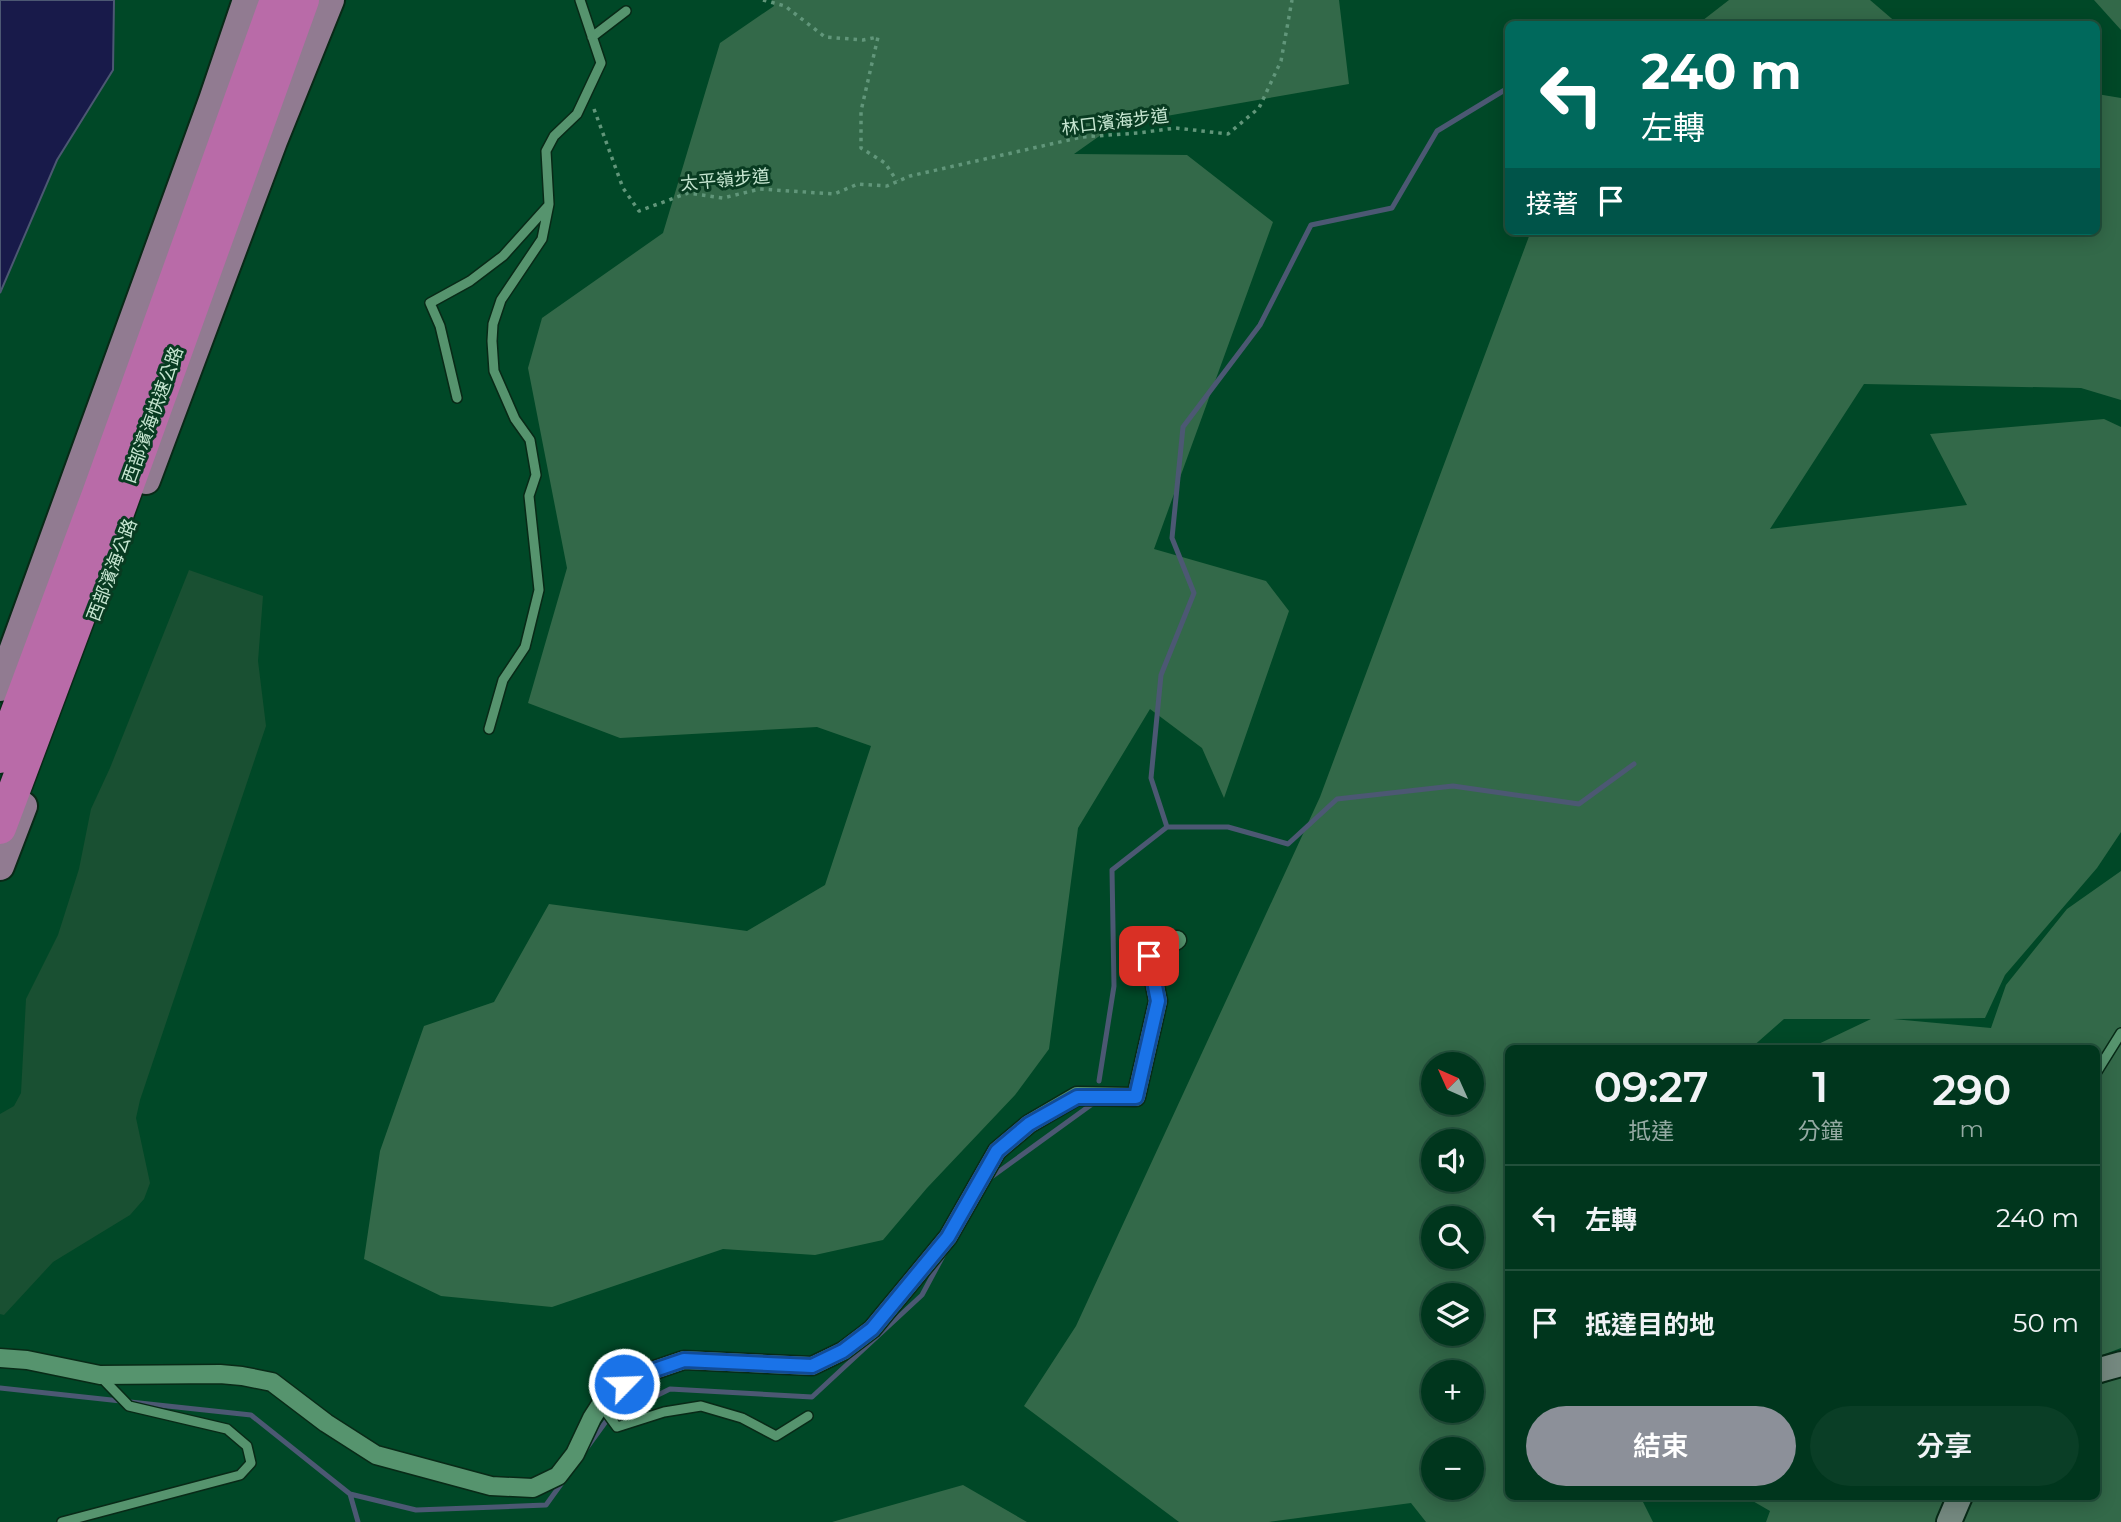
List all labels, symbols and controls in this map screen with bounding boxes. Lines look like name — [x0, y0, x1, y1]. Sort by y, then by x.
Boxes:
text: 240 m — [1641, 42, 1802, 101]
icon: left — [1526, 49, 1617, 140]
street label: 林口濱海步道 — [1060, 105, 1170, 139]
text: 左轉 — [1641, 108, 1705, 147]
street label: 太平嶺步道 — [679, 165, 771, 195]
icon: arrive — [1592, 182, 1630, 220]
text: 接著 — [1526, 188, 1578, 220]
street label: 西部濱海快速公路 — [118, 344, 188, 486]
street label: 西部濱海公路 — [82, 516, 142, 624]
pin — [1119, 926, 1179, 986]
icon: arrive — [1130, 937, 1168, 975]
north arrow — [1421, 1052, 1484, 1115]
map controls — [1421, 1052, 1484, 1500]
text: 09:27 — [1594, 1061, 1709, 1113]
text: 1 — [1812, 1061, 1828, 1113]
text: 290 — [1932, 1064, 2011, 1116]
text: m — [1959, 1115, 1984, 1143]
text: 抵達 — [1628, 1117, 1674, 1145]
text: 分鐘 — [1797, 1117, 1843, 1145]
button: sound — [1421, 1129, 1484, 1192]
icon: left — [1526, 1199, 1564, 1237]
text: 240 m — [1996, 1202, 2079, 1234]
text: 左轉 — [1585, 1204, 1637, 1236]
button: search — [1421, 1206, 1484, 1269]
button: layers — [1421, 1283, 1484, 1346]
icon: arrive — [1526, 1304, 1564, 1342]
text: 50 m — [2013, 1307, 2079, 1339]
text: 抵達目的地 — [1585, 1309, 1715, 1341]
position arrow — [587, 1347, 661, 1421]
button: + — [1421, 1360, 1484, 1423]
button: 結束 — [1526, 1406, 1796, 1486]
button: 分享 — [1810, 1406, 2079, 1486]
button: − — [1421, 1437, 1484, 1500]

